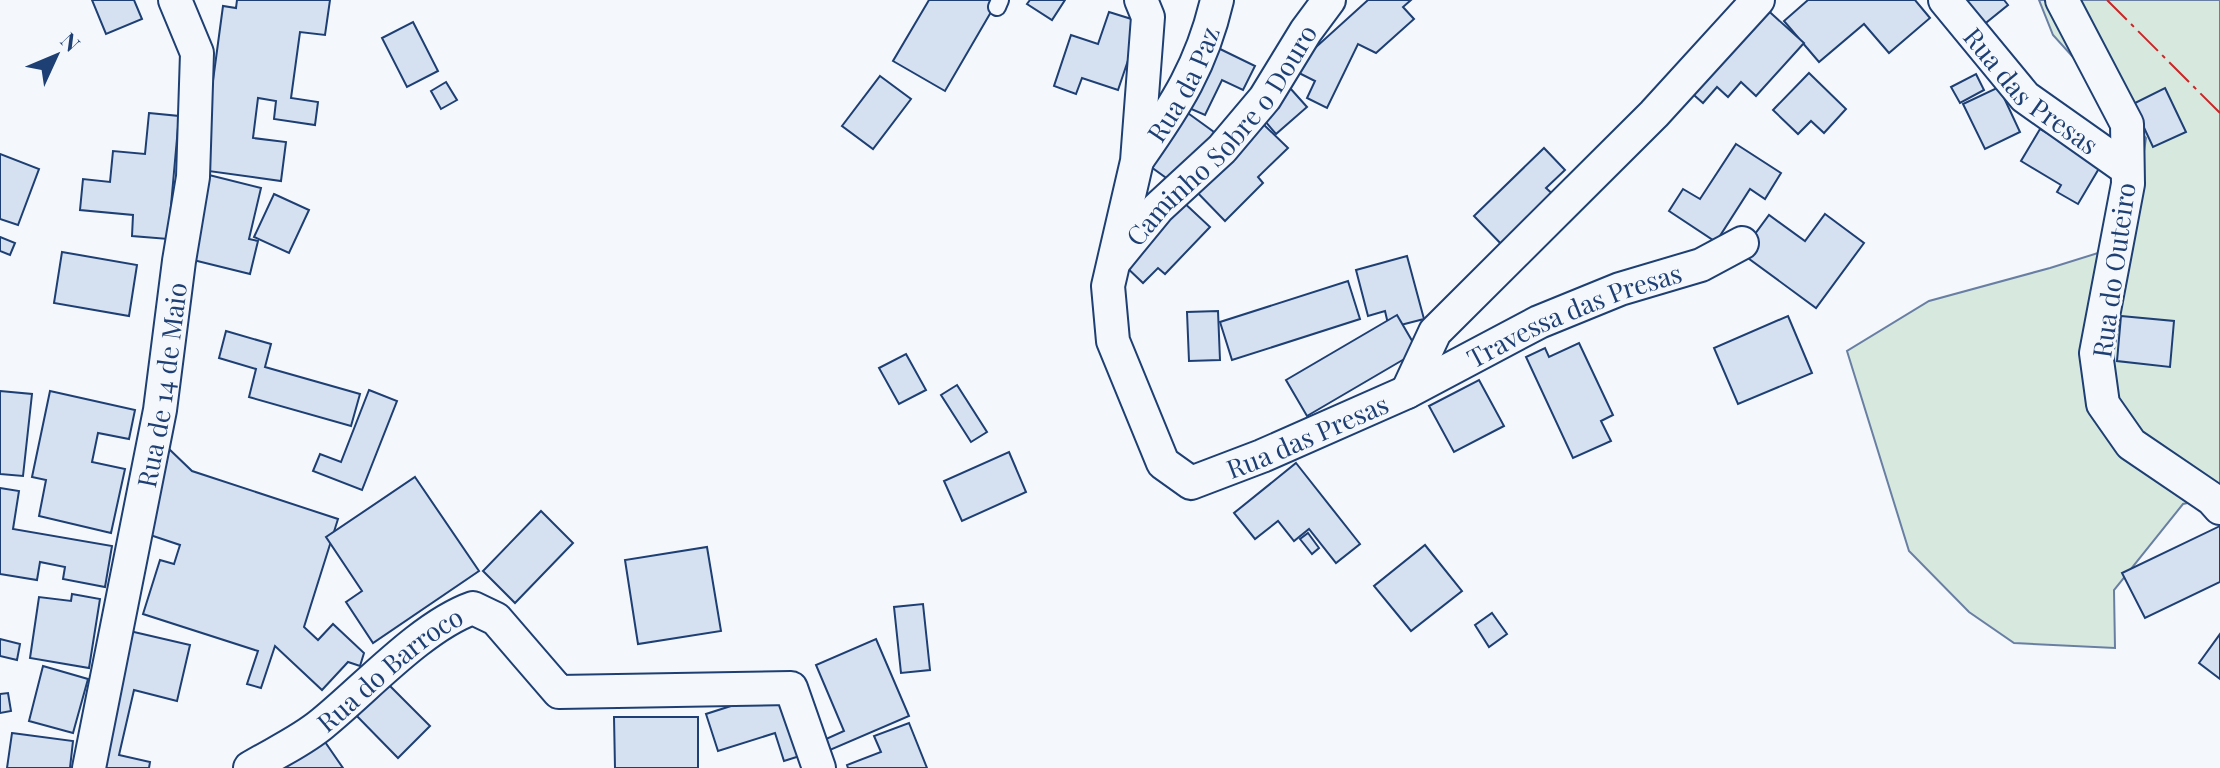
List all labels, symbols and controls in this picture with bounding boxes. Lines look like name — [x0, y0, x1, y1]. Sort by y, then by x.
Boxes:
north arrow — [16, 16, 96, 96]
street label: Caminho Sobre o Douro — [1117, 17, 1324, 252]
street label: Rua das Presas — [1957, 19, 2106, 161]
street label: Rua da Paz — [1138, 22, 1226, 148]
text: N — [55, 25, 87, 58]
street label: Rua do Outeiro — [2083, 180, 2143, 360]
street label: Travessa das Presas — [1460, 254, 1686, 375]
street label: Rua de 14 de Maio — [128, 280, 194, 490]
street label: Rua das Presas — [1221, 385, 1393, 486]
street label: Rua do Barroco — [309, 598, 468, 739]

